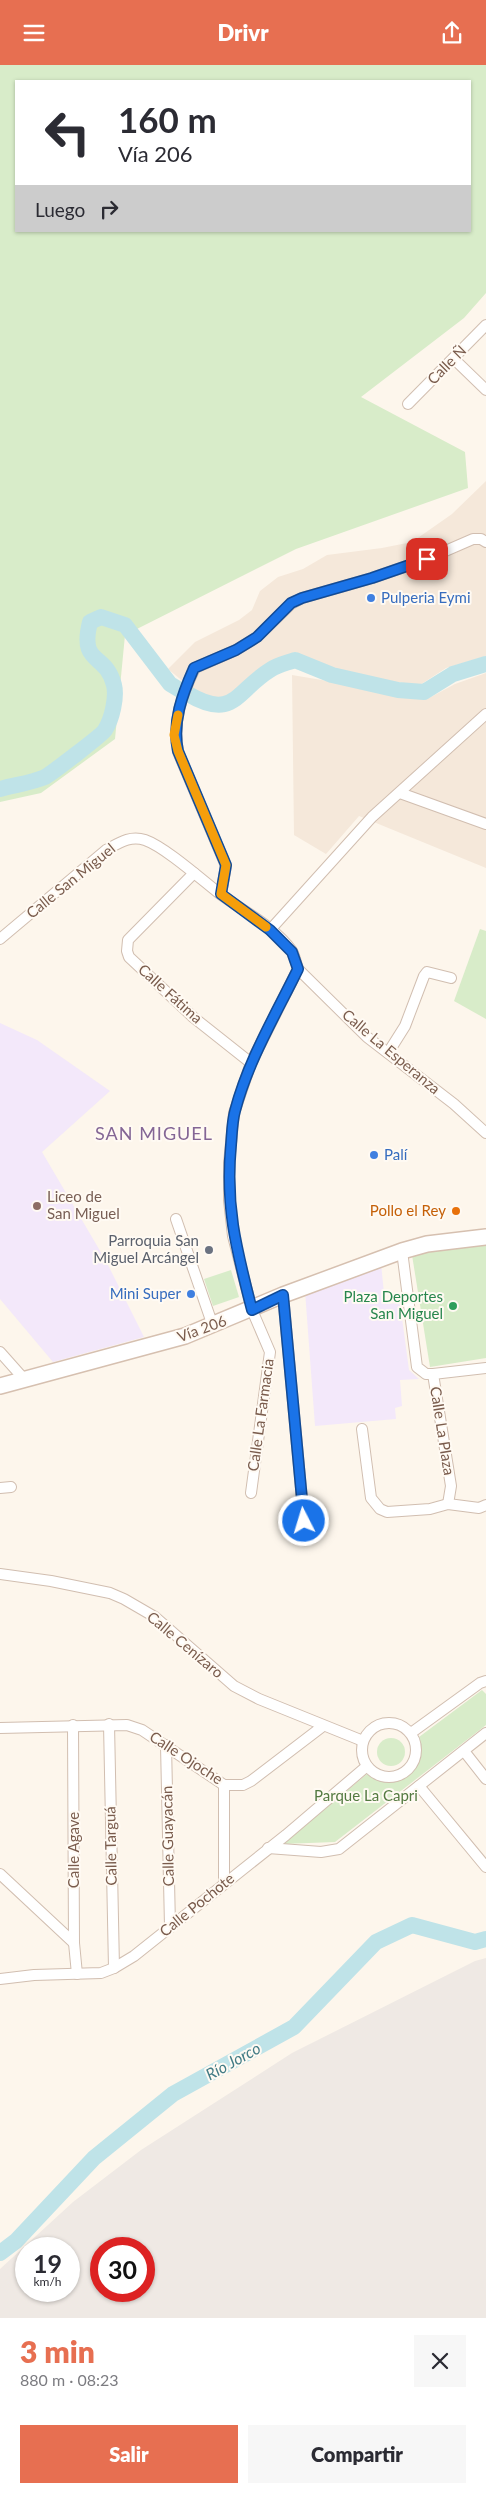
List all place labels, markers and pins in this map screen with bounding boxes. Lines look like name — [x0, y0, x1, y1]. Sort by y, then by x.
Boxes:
pin — [406, 538, 448, 580]
place label: Pulperia Eymi — [381, 588, 471, 606]
marker: Pulperia Eymi — [365, 592, 377, 604]
place label: Palí — [384, 1145, 409, 1163]
marker: Palí — [368, 1149, 380, 1161]
place label: Liceo de San Miguel — [47, 1187, 120, 1222]
marker: Liceo de San Miguel — [31, 1200, 43, 1212]
place label: Pollo el Rey — [370, 1201, 446, 1219]
marker: Pollo el Rey — [450, 1205, 462, 1217]
place label: Parroquia San Miguel Arcángel — [93, 1231, 199, 1266]
marker: Parroquia San Miguel Arcángel — [203, 1244, 215, 1256]
place label: Mini Super — [110, 1284, 182, 1302]
place label: Plaza Deportes San Miguel — [344, 1287, 443, 1322]
marker: Mini Super — [185, 1288, 197, 1300]
marker: Plaza Deportes San Miguel — [447, 1300, 459, 1312]

